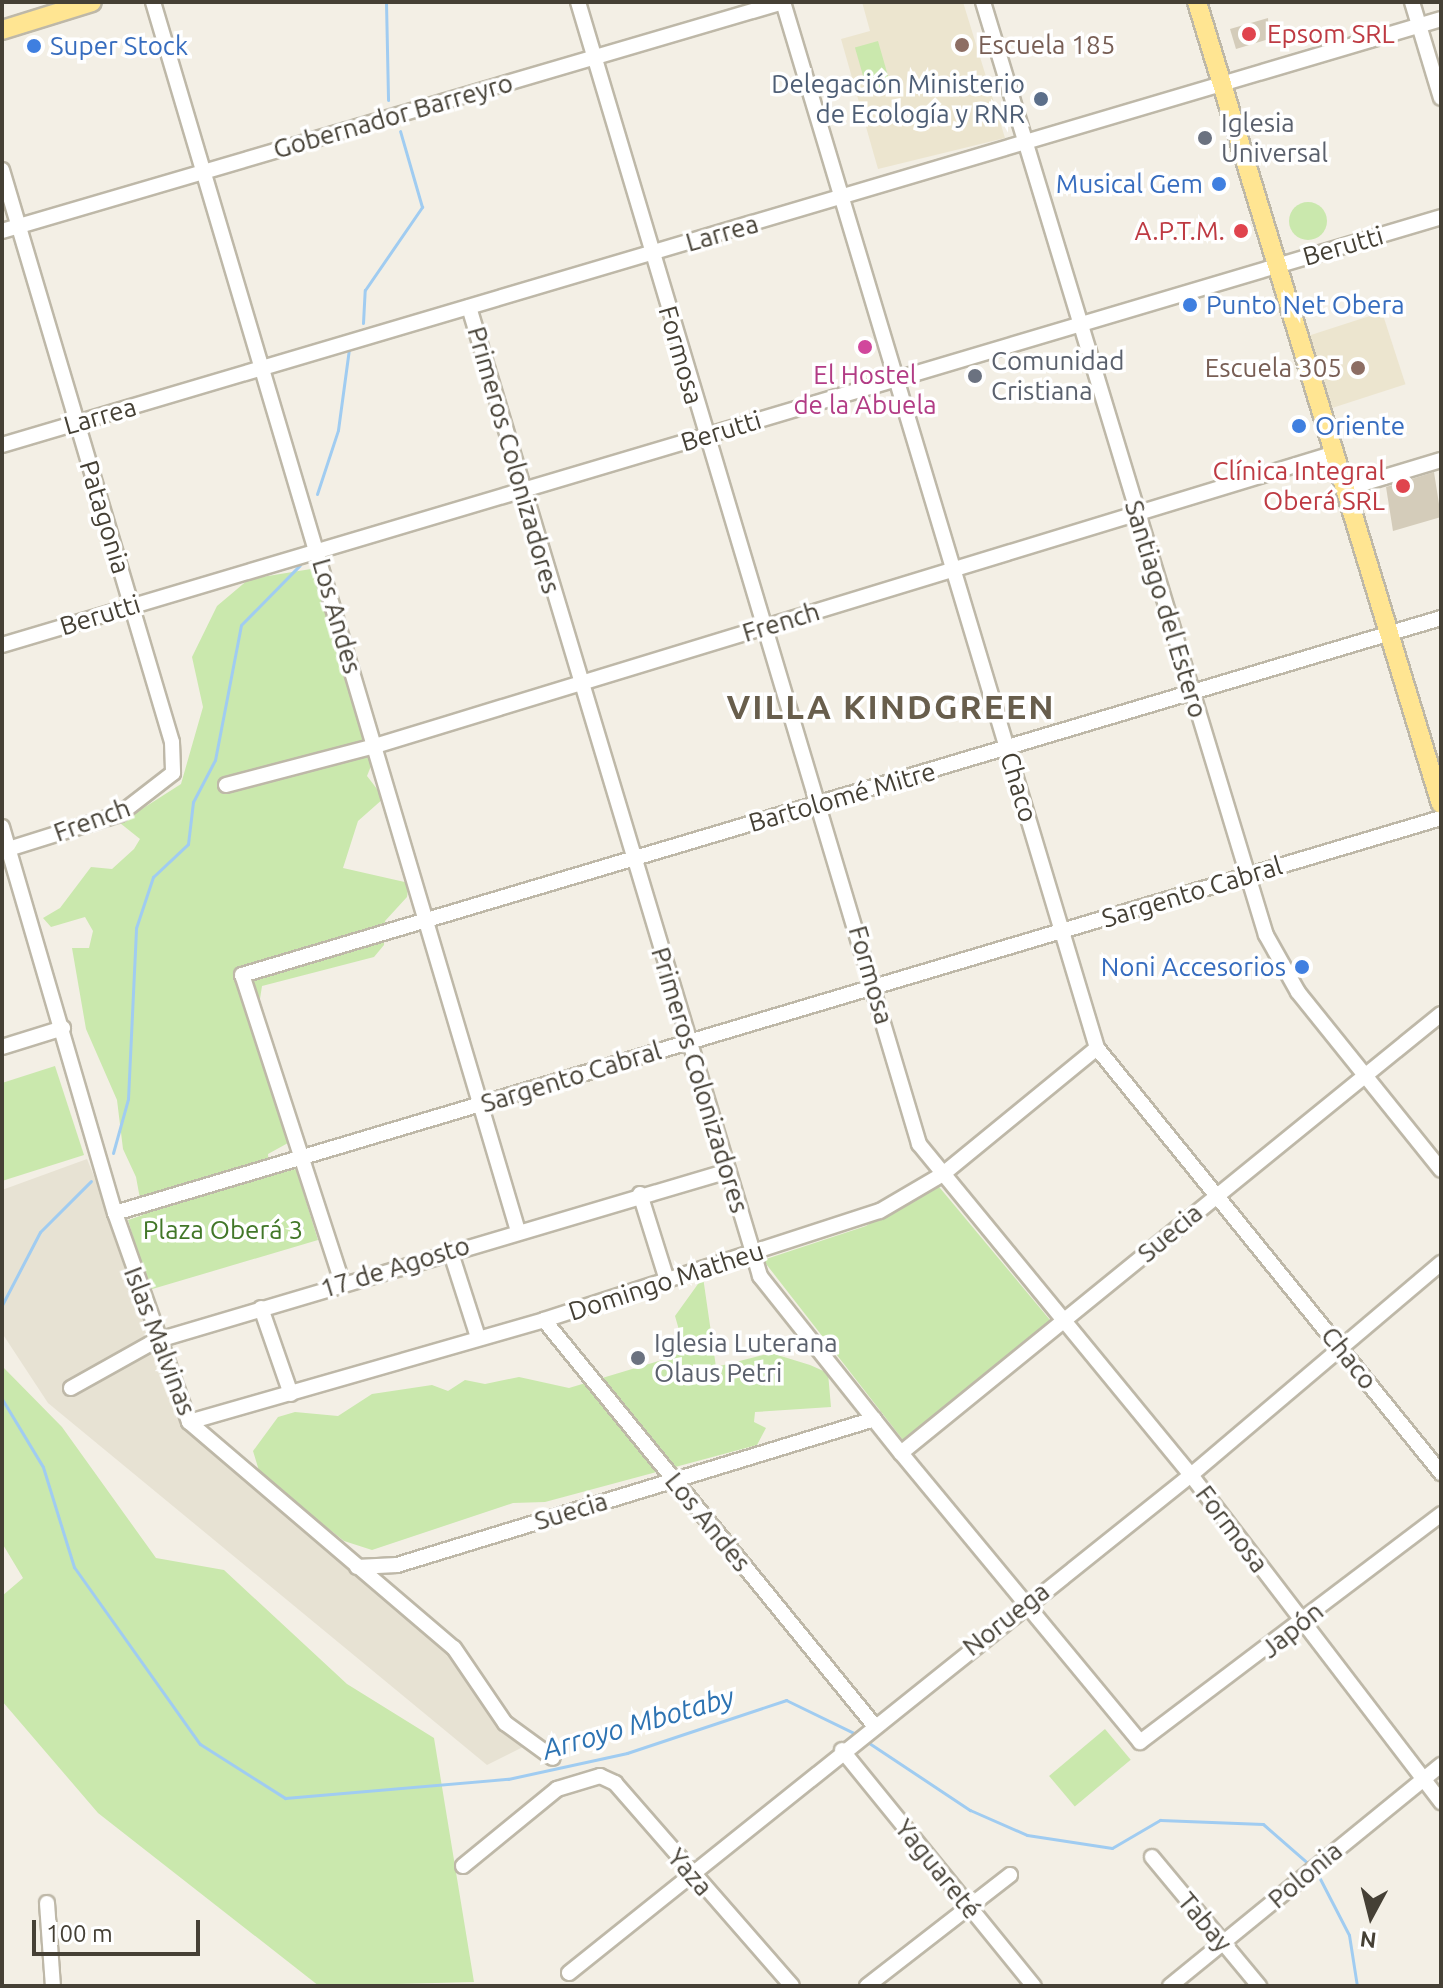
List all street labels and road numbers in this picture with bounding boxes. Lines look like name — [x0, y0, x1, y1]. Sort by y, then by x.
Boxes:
street label: Gobernador Barreyro — [270, 67, 516, 165]
street label: Larrea — [682, 208, 762, 258]
street label: Berutti — [1299, 220, 1387, 272]
street label: Formosa — [652, 302, 710, 408]
street label: Primeros Colonizadores — [461, 323, 567, 597]
street label: Larrea — [60, 391, 140, 441]
street label: Berutti — [677, 404, 765, 458]
street label: Patagonia — [73, 457, 137, 577]
street label: Santiago del Estero — [1118, 497, 1214, 721]
street label: Los Andes — [306, 555, 368, 677]
street label: Berutti — [56, 588, 144, 642]
street label: French — [739, 596, 823, 648]
street label: Chaco — [994, 748, 1044, 826]
street label: Bartolomé Mitre — [745, 755, 939, 839]
street label: French — [49, 792, 135, 848]
street label: Sargento Cabral — [1098, 850, 1286, 934]
street label: Formosa — [842, 922, 900, 1028]
street label: Primeros Colonizadores — [645, 943, 755, 1217]
street label: Sargento Cabral — [477, 1035, 665, 1119]
street label: Suecia — [1131, 1197, 1209, 1269]
street label: 17 de Agosto — [317, 1229, 473, 1305]
street label: Domingo Matheu — [564, 1235, 768, 1327]
street label: Islas Malvinas — [117, 1262, 203, 1420]
street label: Chaco — [1314, 1320, 1384, 1396]
street label: Los Andes — [659, 1466, 757, 1578]
street label: Formosa — [1189, 1479, 1275, 1579]
street label: Suecia — [531, 1485, 611, 1537]
street label: Noruega — [957, 1576, 1055, 1662]
street label: Japón — [1254, 1595, 1330, 1665]
street label: Yaguareté — [888, 1813, 988, 1925]
street label: Polonia — [1262, 1835, 1348, 1915]
street label: Yaza — [661, 1842, 719, 1902]
street label: Tabay — [1171, 1886, 1239, 1958]

